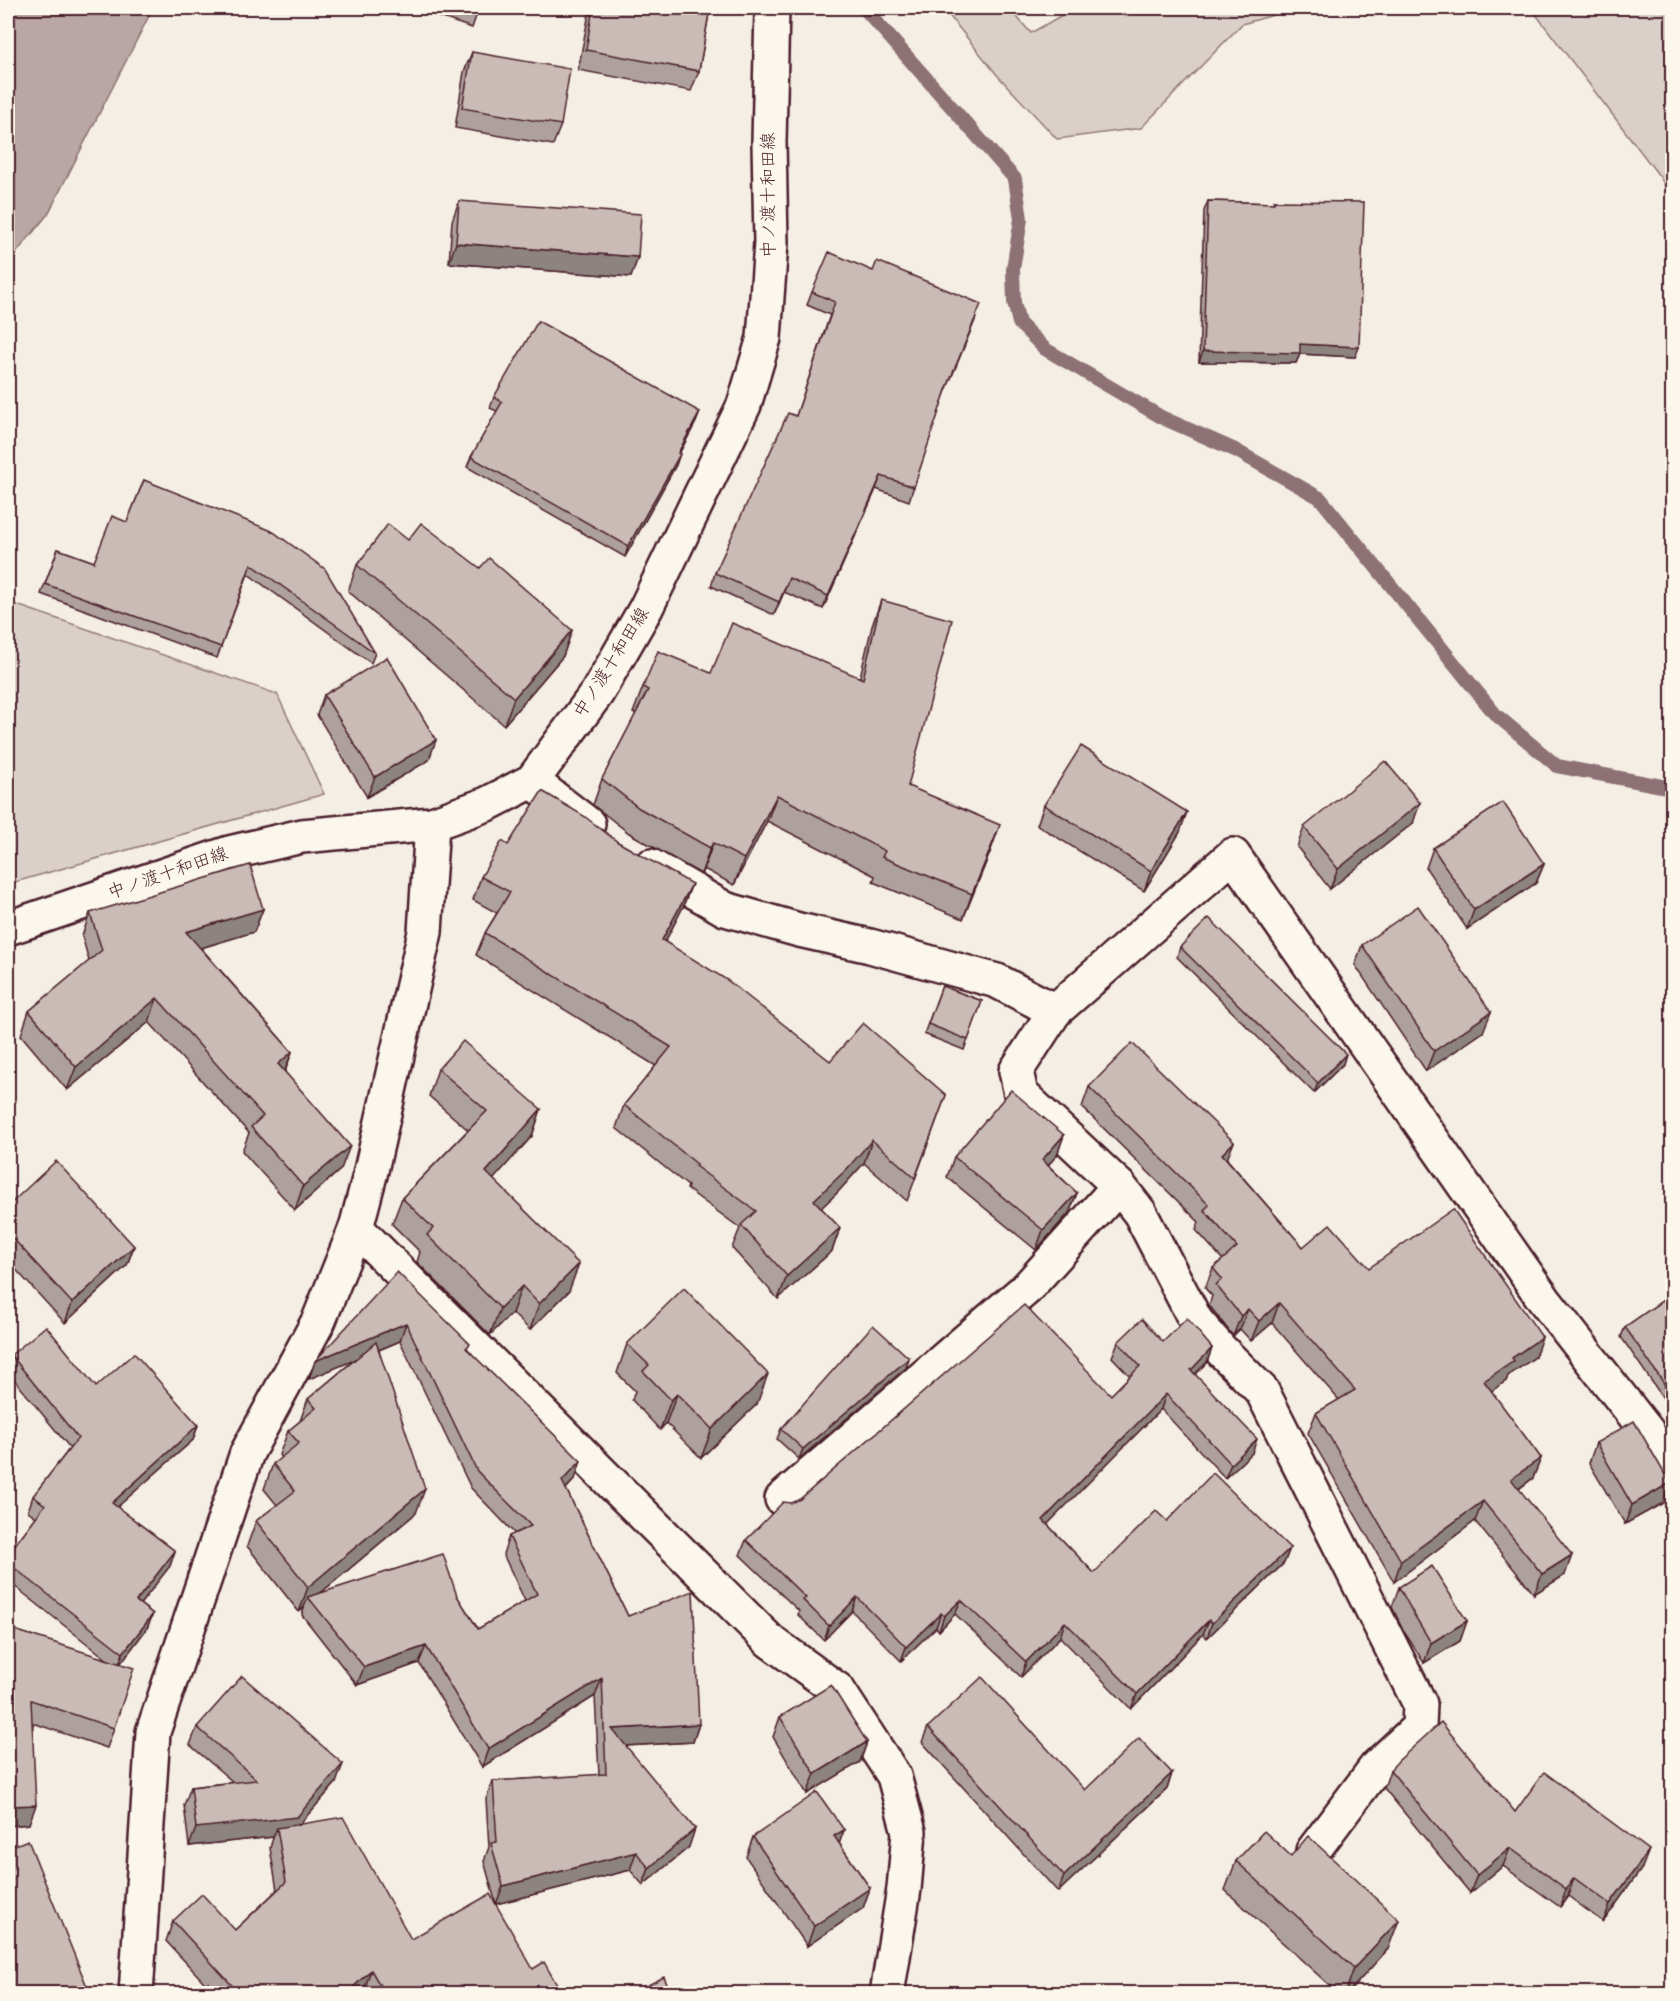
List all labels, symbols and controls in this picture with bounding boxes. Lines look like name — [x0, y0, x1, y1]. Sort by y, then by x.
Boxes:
street label: 中ノ渡十和田線 — [755, 132, 784, 258]
street label: 中ノ渡十和田線 — [566, 602, 658, 724]
street label: 中ノ渡十和田線 — [104, 840, 232, 908]

